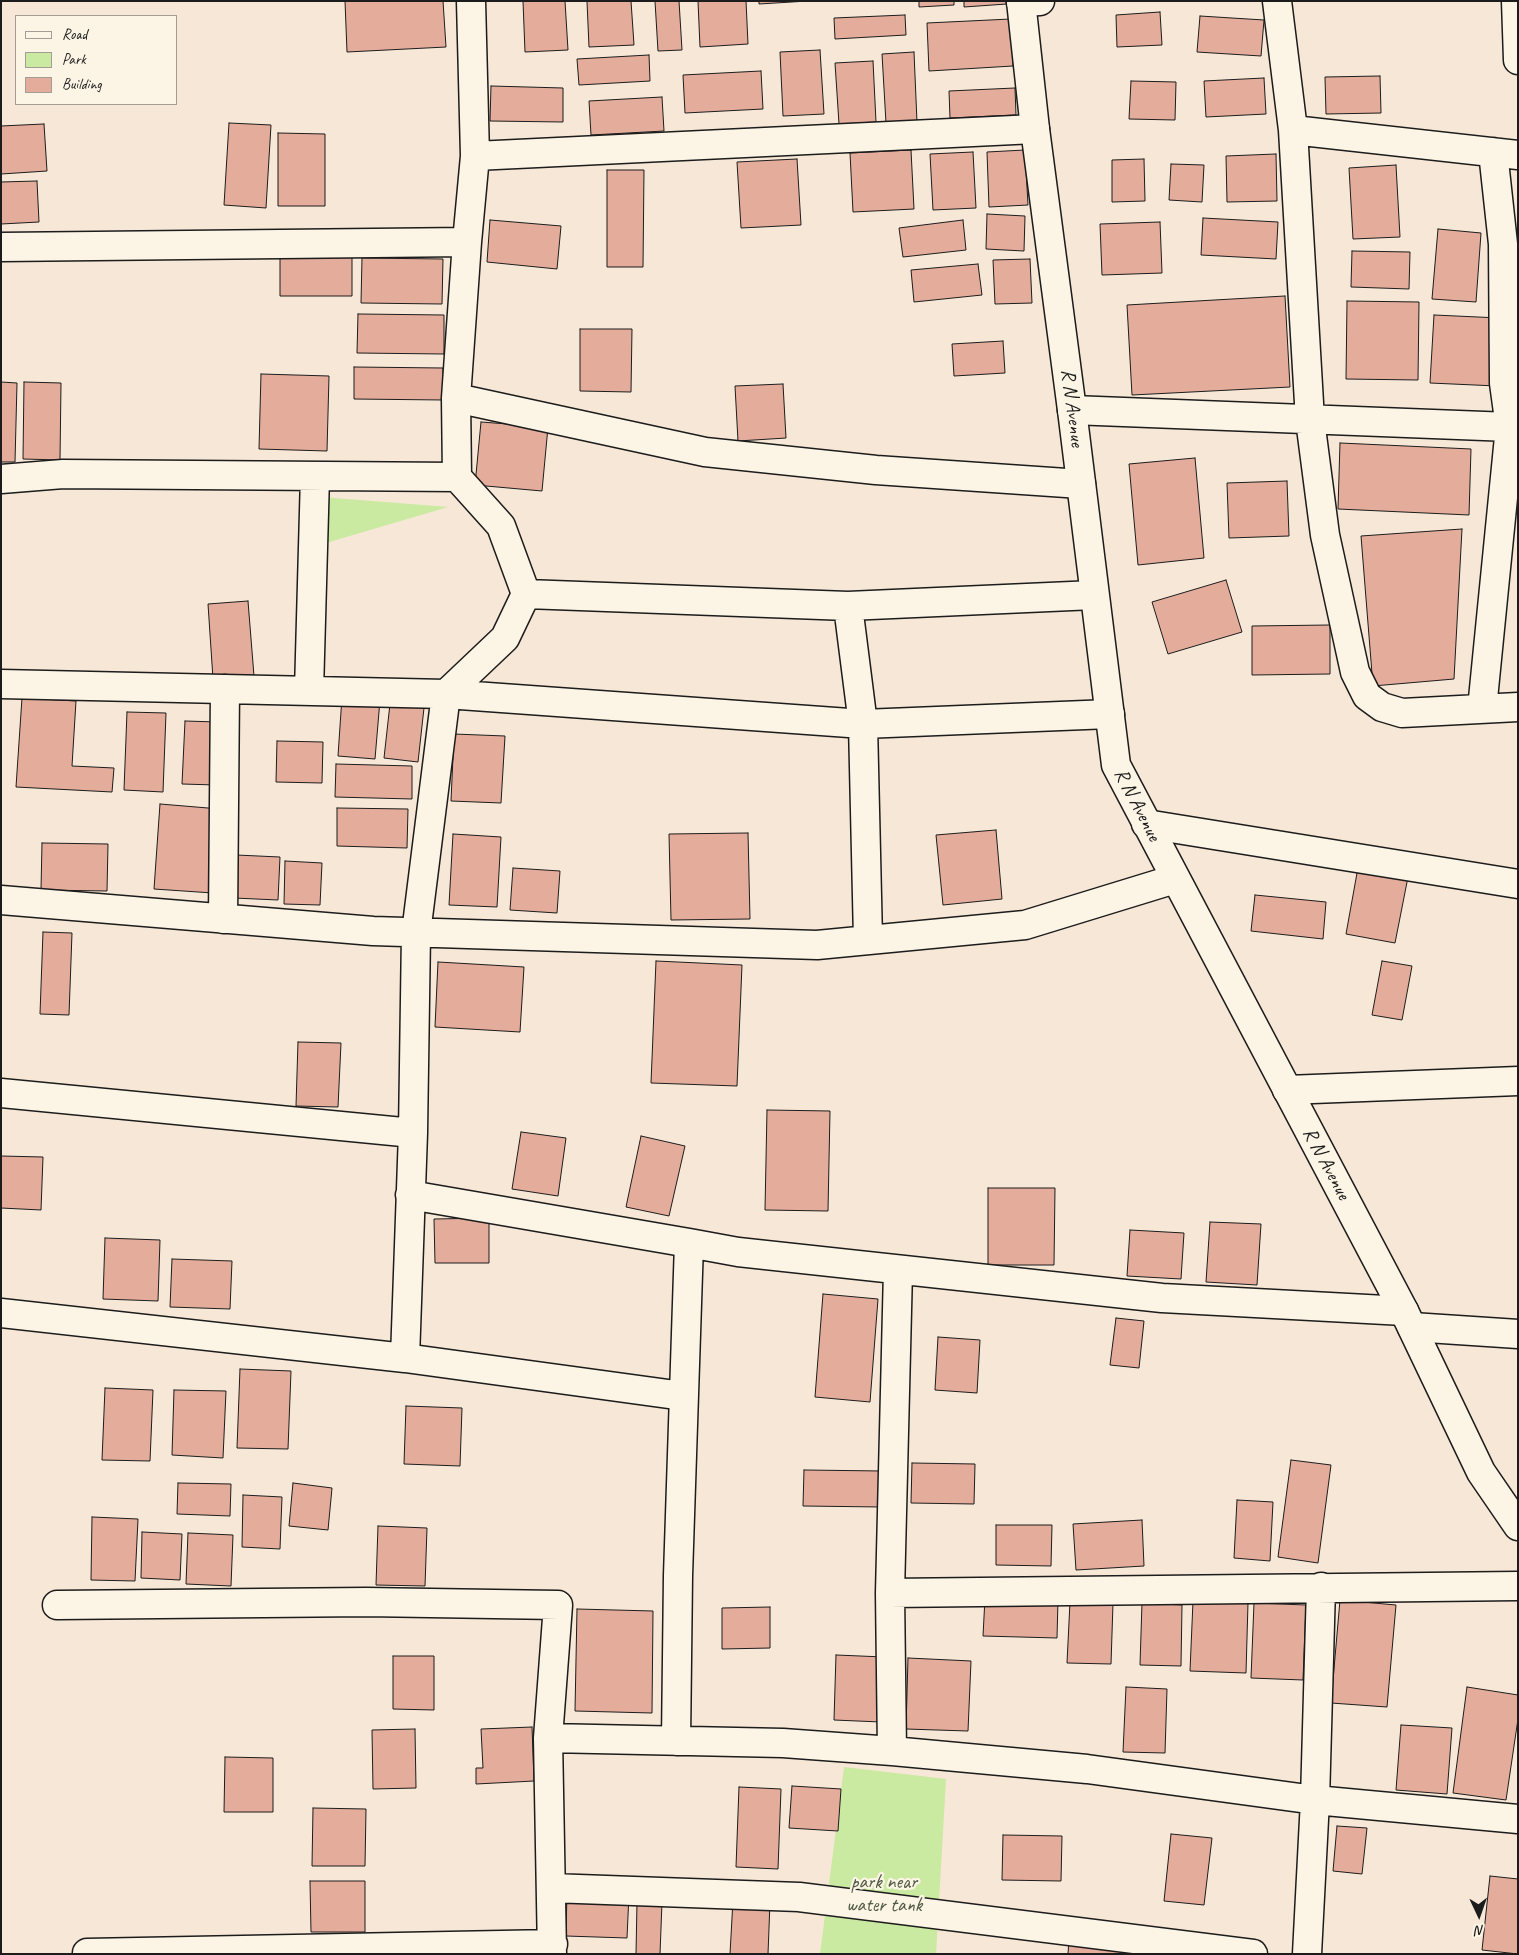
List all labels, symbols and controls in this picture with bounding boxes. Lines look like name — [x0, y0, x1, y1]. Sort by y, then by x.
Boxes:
legend — [15, 15, 178, 105]
text: Road — [62, 25, 87, 44]
text: Park — [62, 50, 86, 69]
text: Building — [62, 75, 101, 94]
street label: R N Avenue — [1055, 368, 1089, 448]
street label: R N Avenue — [1109, 765, 1165, 845]
street label: R N Avenue — [1297, 1124, 1355, 1204]
park label: park near water tank — [846, 1871, 922, 1918]
north arrow — [1454, 1890, 1504, 1940]
text: N — [1475, 1922, 1485, 1939]

